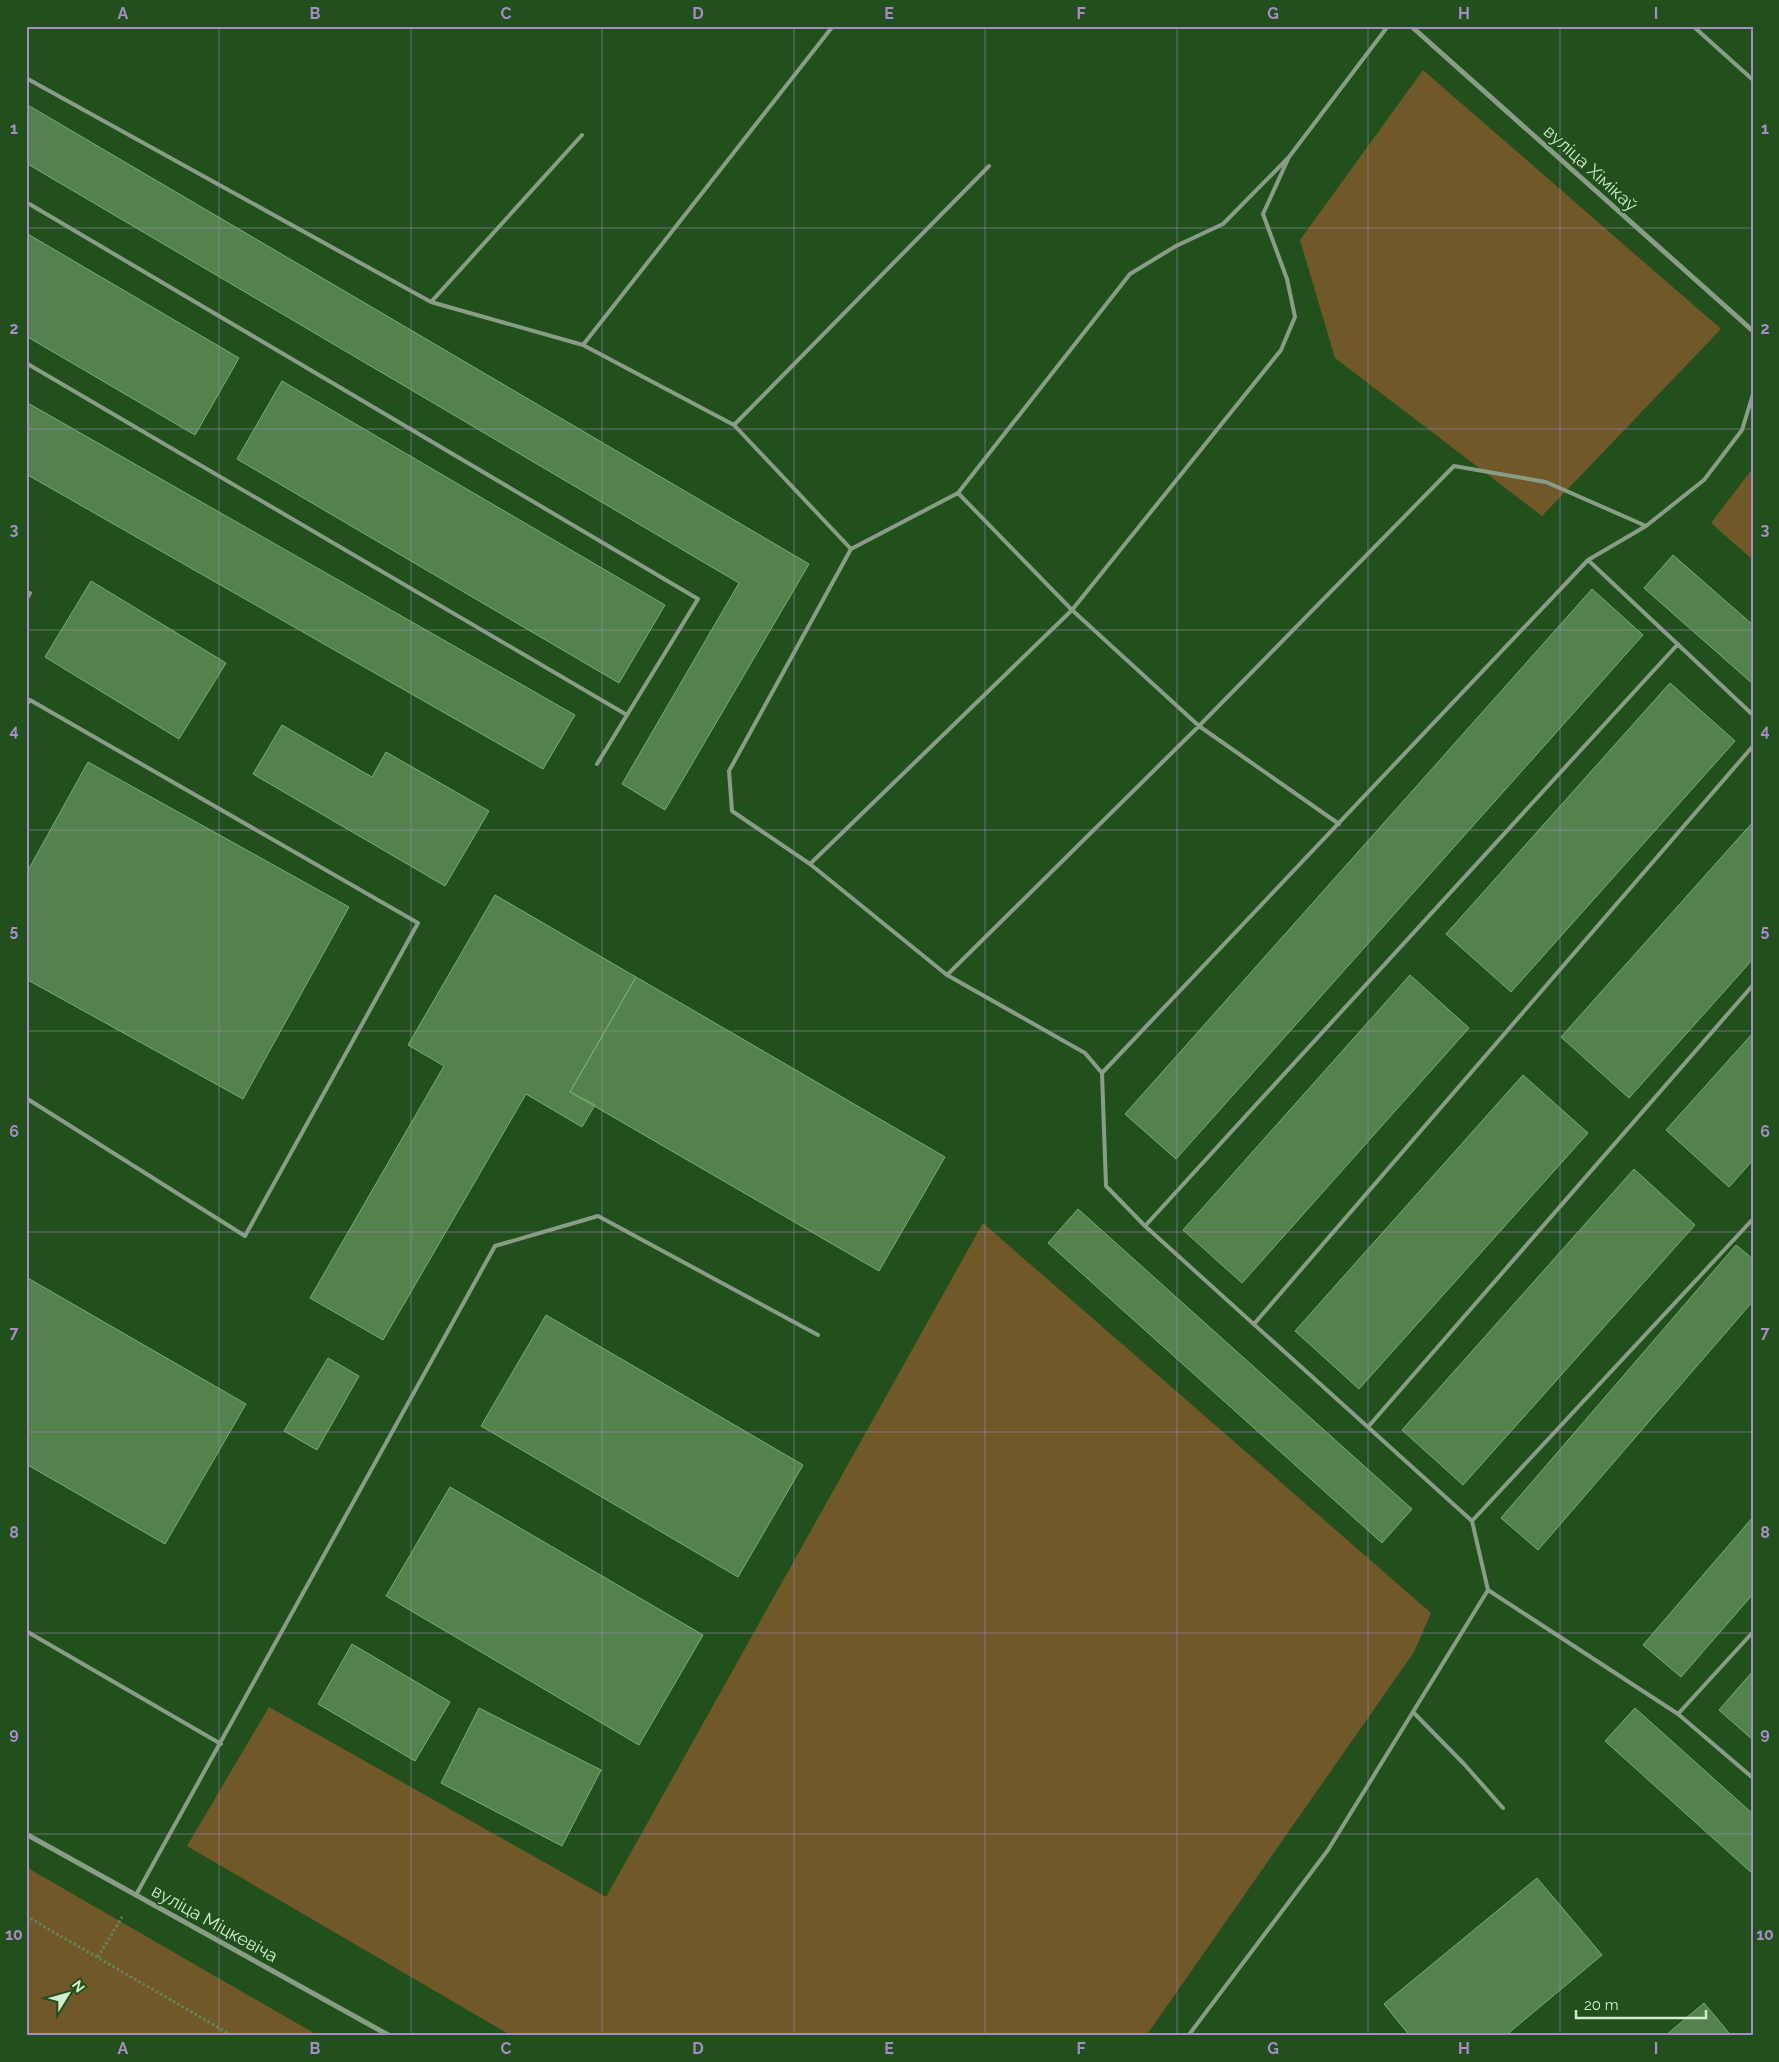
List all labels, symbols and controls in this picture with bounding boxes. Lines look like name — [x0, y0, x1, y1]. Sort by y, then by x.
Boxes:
text: A — [118, 4, 129, 23]
text: B — [310, 4, 321, 23]
text: C — [501, 4, 512, 23]
text: D — [692, 4, 704, 23]
text: E — [884, 4, 894, 23]
text: F — [1076, 4, 1086, 23]
text: G — [1267, 4, 1279, 23]
text: H — [1458, 4, 1470, 23]
text: I — [1654, 4, 1658, 23]
text: 1 — [10, 119, 18, 138]
text: 1 — [1761, 119, 1769, 138]
street label: вуліца Хімікаў — [1540, 120, 1642, 216]
text: 2 — [9, 319, 19, 338]
text: 2 — [1760, 319, 1770, 338]
text: 3 — [10, 520, 19, 539]
text: 3 — [1761, 520, 1770, 539]
text: 4 — [9, 721, 19, 740]
text: 4 — [1760, 721, 1770, 740]
text: 5 — [10, 921, 19, 940]
text: 5 — [1761, 921, 1770, 940]
text: 6 — [9, 1122, 19, 1141]
text: 6 — [1760, 1122, 1770, 1141]
text: 7 — [10, 1323, 19, 1342]
text: 7 — [1761, 1323, 1770, 1342]
text: 8 — [9, 1523, 19, 1542]
text: 8 — [1760, 1523, 1770, 1542]
text: 9 — [9, 1724, 19, 1743]
text: 9 — [1760, 1724, 1770, 1743]
street label: вуліца Міцкевіча — [148, 1880, 282, 1966]
text: 10 — [5, 1925, 23, 1944]
text: 10 — [1756, 1925, 1774, 1944]
north arrow — [42, 1970, 92, 2020]
text: N — [69, 1977, 88, 1995]
scale bar — [1576, 1987, 1706, 2019]
text: 20 m — [1584, 1996, 1619, 2014]
text: A — [118, 2039, 129, 2058]
text: B — [310, 2039, 321, 2058]
text: C — [501, 2039, 512, 2058]
text: D — [692, 2039, 704, 2058]
text: E — [884, 2039, 894, 2058]
text: F — [1076, 2039, 1086, 2058]
text: G — [1267, 2039, 1279, 2058]
text: H — [1458, 2039, 1470, 2058]
text: I — [1654, 2039, 1658, 2058]

